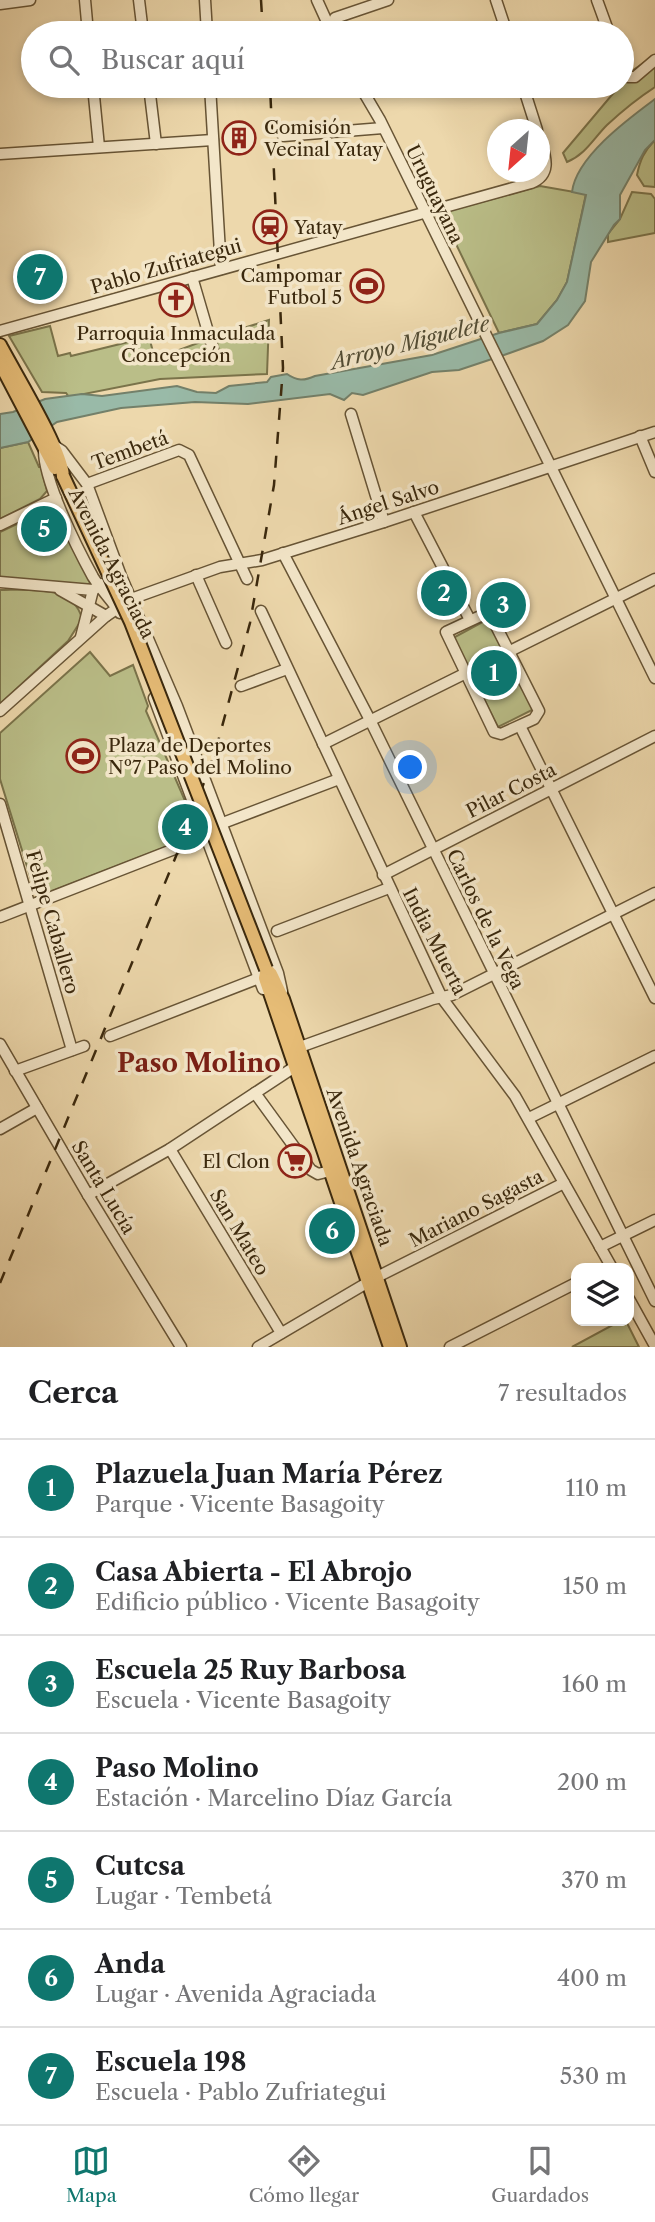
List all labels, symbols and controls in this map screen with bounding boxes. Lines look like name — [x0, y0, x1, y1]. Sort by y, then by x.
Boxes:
search box — [21, 21, 634, 98]
icon: search — [45, 41, 83, 79]
text: Buscar aquí — [101, 44, 245, 76]
place label: Comisión Vecinal Yatay — [263, 116, 383, 161]
building icon: Comisión Vecinal Yatay — [220, 119, 258, 157]
north arrow — [487, 119, 550, 182]
street label: Uruguayana — [401, 141, 468, 247]
station icon: Yatay — [251, 208, 289, 246]
place label: Yatay — [293, 216, 343, 239]
street label: Pablo Zufriategui — [88, 234, 244, 299]
pin: 7 — [17, 251, 63, 303]
place label: Campomar Futbol 5 — [241, 264, 342, 309]
sports icon: Campomar Futbol 5 — [348, 267, 386, 305]
church icon: Parroquia Inmaculada Concepción — [157, 281, 195, 319]
water label: Arroyo Miguelete — [325, 310, 493, 375]
place label: Parroquia Inmaculada Concepción — [76, 322, 276, 367]
street label: Tembetá — [89, 426, 172, 475]
street label: Ángel Salvo — [334, 475, 442, 530]
street label: Avenida Agraciada — [63, 483, 159, 642]
pin: 5 — [21, 503, 67, 555]
pin: 2 — [421, 567, 467, 619]
pin: 3 — [480, 579, 526, 631]
pin: 1 — [471, 647, 517, 699]
place label: Plaza de Deportes Nº7 Paso del Molino — [108, 734, 292, 779]
sports icon: Plaza de Deportes Nº7 Paso del Molino — [64, 737, 102, 775]
your location — [393, 750, 427, 784]
street label: Pilar Costa — [462, 758, 560, 823]
pin: 4 — [162, 801, 208, 853]
street label: Carlos de la Vega — [442, 845, 529, 993]
street label: Felipe Caballero — [21, 848, 84, 997]
street label: India Muerta — [398, 884, 471, 999]
district label: Paso Molino — [117, 1047, 281, 1079]
street label: Avenida Agraciada — [321, 1084, 397, 1249]
street label: Santa Lucía — [67, 1136, 140, 1238]
supermarket icon: El Clon — [276, 1142, 314, 1180]
place label: El Clon — [202, 1150, 270, 1173]
street label: Mariano Sagasta — [405, 1165, 547, 1252]
street label: San Mateo — [205, 1185, 274, 1279]
pin: 6 — [309, 1205, 355, 1257]
map controls — [571, 1263, 634, 1326]
button: layers — [571, 1263, 634, 1326]
text: Cerca — [28, 1374, 118, 1411]
text: 7 resultados — [498, 1379, 627, 1407]
text: Plazuela Juan María Pérez — [95, 1458, 443, 1490]
text: 1 — [46, 1474, 56, 1502]
text: 110 m — [566, 1474, 627, 1502]
text: Parque · Vicente Basagoity — [95, 1490, 385, 1518]
text: Casa Abierta - El Abrojo — [95, 1556, 412, 1588]
text: 2 — [44, 1572, 58, 1600]
text: 150 m — [563, 1572, 627, 1600]
text: Edificio público · Vicente Basagoity — [95, 1588, 480, 1616]
text: Escuela 25 Ruy Barbosa — [95, 1654, 406, 1686]
text: 3 — [45, 1670, 58, 1698]
text: 160 m — [562, 1670, 627, 1698]
text: Escuela · Vicente Basagoity — [95, 1686, 391, 1714]
text: Paso Molino — [95, 1752, 259, 1784]
text: 4 — [44, 1768, 58, 1796]
text: 200 m — [557, 1768, 627, 1796]
text: Estación · Marcelino Díaz García — [95, 1784, 452, 1812]
text: Cutcsa — [95, 1850, 185, 1882]
text: 5 — [45, 1866, 57, 1894]
text: 370 m — [561, 1866, 627, 1894]
text: Lugar · Tembetá — [95, 1882, 272, 1910]
text: Anda — [95, 1948, 165, 1980]
text: 6 — [44, 1964, 58, 1992]
text: 400 m — [557, 1964, 627, 1992]
text: Lugar · Avenida Agraciada — [95, 1980, 376, 2008]
text: Escuela 198 — [95, 2046, 247, 2078]
text: 7 — [45, 2062, 57, 2090]
text: 530 m — [560, 2062, 627, 2090]
text: Escuela · Pablo Zufriategui — [95, 2078, 386, 2106]
tab: Mapa — [66, 2142, 117, 2207]
tab: Cómo llegar — [249, 2142, 359, 2207]
tab: Guardados — [491, 2142, 589, 2207]

